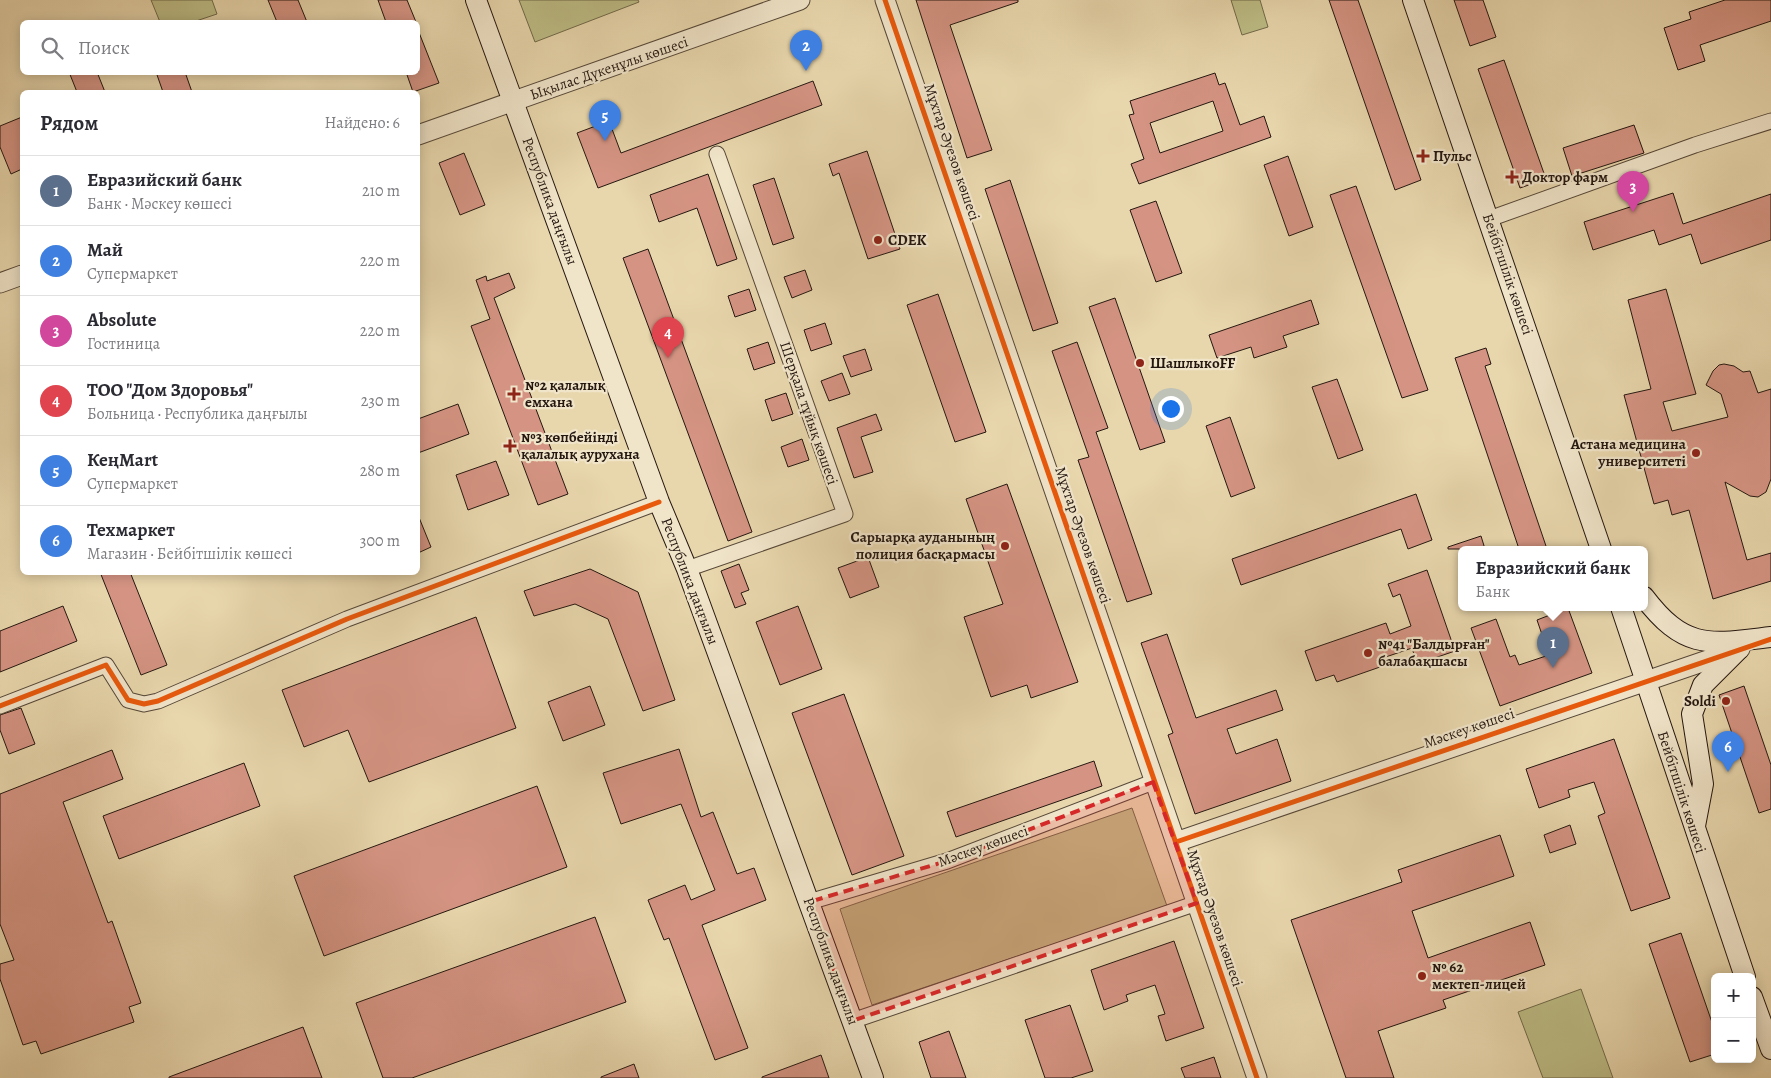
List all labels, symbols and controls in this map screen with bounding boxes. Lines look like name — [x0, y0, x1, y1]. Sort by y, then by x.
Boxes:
search box — [20, 20, 420, 75]
pin: 2 — [790, 30, 822, 71]
street label: Ықылас Дүкенұлы көшесі — [527, 32, 691, 104]
icon: search — [38, 34, 66, 62]
text: Поиск — [78, 35, 130, 61]
street label: Мұхтар Әуезов көшесі — [919, 81, 985, 223]
pin: 5 — [589, 100, 621, 141]
text: Рядом — [40, 109, 98, 137]
text: Найдено: 6 — [325, 112, 400, 134]
street label: Республика даңғылы — [518, 134, 582, 268]
place label: Пульс — [1433, 146, 1472, 166]
marker: Пульс — [1417, 150, 1429, 162]
text: Евразийский банк — [87, 167, 242, 193]
place label: Доктор фарм — [1522, 167, 1608, 187]
marker: Доктор фарм — [1506, 171, 1518, 183]
pin: 3 — [1617, 171, 1649, 212]
text: 1 — [53, 180, 59, 202]
text: 210 m — [362, 180, 400, 202]
text: Банк · Мәскеу көшесі — [87, 193, 232, 215]
street label: Бейбітшілік көшесі — [1478, 211, 1538, 337]
place label: CDEK — [888, 230, 927, 250]
marker: CDEK — [872, 234, 884, 246]
text: Май — [87, 237, 123, 263]
text: 2 — [52, 250, 60, 272]
text: 220 m — [360, 250, 400, 272]
text: Супермаркет — [87, 263, 178, 285]
text: Absolute — [87, 307, 157, 333]
pin: 4 — [652, 317, 684, 358]
text: 3 — [53, 320, 59, 342]
text: 220 m — [360, 320, 400, 342]
text: Гостиница — [87, 333, 160, 355]
street label: Шерқала тұйық көшесі — [775, 339, 843, 487]
place label: ШашлыкoFF — [1150, 353, 1235, 373]
marker: ШашлыкoFF — [1134, 357, 1146, 369]
place label: №2 қалалық емхана — [525, 375, 606, 412]
text: ТОО "Дом Здоровья" — [87, 377, 253, 403]
marker: №2 қалалық емхана — [507, 387, 521, 401]
text: 4 — [52, 390, 60, 412]
text: 230 m — [361, 390, 400, 412]
your location — [1158, 396, 1184, 422]
text: Больница · Республика даңғылы — [87, 403, 308, 425]
place label: №3 көпбейінді қалалық аурухана — [521, 427, 641, 464]
place label: Астана медицина университеті — [1570, 434, 1687, 471]
marker: №3 көпбейінді қалалық аурухана — [503, 439, 517, 453]
text: КеңMart — [87, 447, 158, 473]
marker: Астана медицина университеті — [1690, 447, 1702, 459]
text: 5 — [53, 460, 59, 482]
text: 280 m — [360, 460, 400, 482]
street label: Мұхтар Әуезов көшесі — [1050, 464, 1116, 606]
text: Супермаркет — [87, 473, 178, 495]
street label: Республика даңғылы — [657, 515, 723, 647]
text: Техмаркет — [87, 517, 175, 543]
place label: Сарыарқа ауданының полиция басқармасы — [850, 527, 995, 564]
text: 6 — [52, 530, 60, 552]
text: 300 m — [360, 530, 400, 552]
marker: Сарыарқа ауданының полиция басқармасы — [999, 540, 1011, 552]
text: Магазин · Бейбітшілік көшесі — [87, 543, 293, 565]
popup — [1458, 546, 1648, 611]
text: Евразийский банк — [1476, 555, 1630, 581]
text: Банк — [1476, 581, 1510, 603]
pin: 1 — [1537, 627, 1569, 668]
place label: №41 "Балдырған" балабақшасы — [1378, 634, 1490, 671]
marker: №41 "Балдырған" балабақшасы — [1362, 647, 1374, 659]
place label: Soldi — [1684, 691, 1717, 711]
marker: Soldi — [1720, 695, 1732, 707]
street label: Мәскеу көшесі — [1421, 703, 1517, 753]
street label: Бейбітшілік көшесі — [1653, 728, 1711, 856]
pin: 6 — [1712, 731, 1744, 772]
street label: Мәскеу көшесі — [935, 820, 1031, 872]
street label: Мұхтар Әуезов көшесі — [1182, 847, 1248, 989]
street label: Республика даңғылы — [799, 894, 863, 1028]
place label: № 62 мектеп-лицей — [1432, 957, 1526, 994]
marker: № 62 мектеп-лицей — [1416, 970, 1428, 982]
map controls — [1711, 973, 1756, 1063]
button: + — [1711, 973, 1756, 1018]
button: − — [1711, 1018, 1756, 1063]

